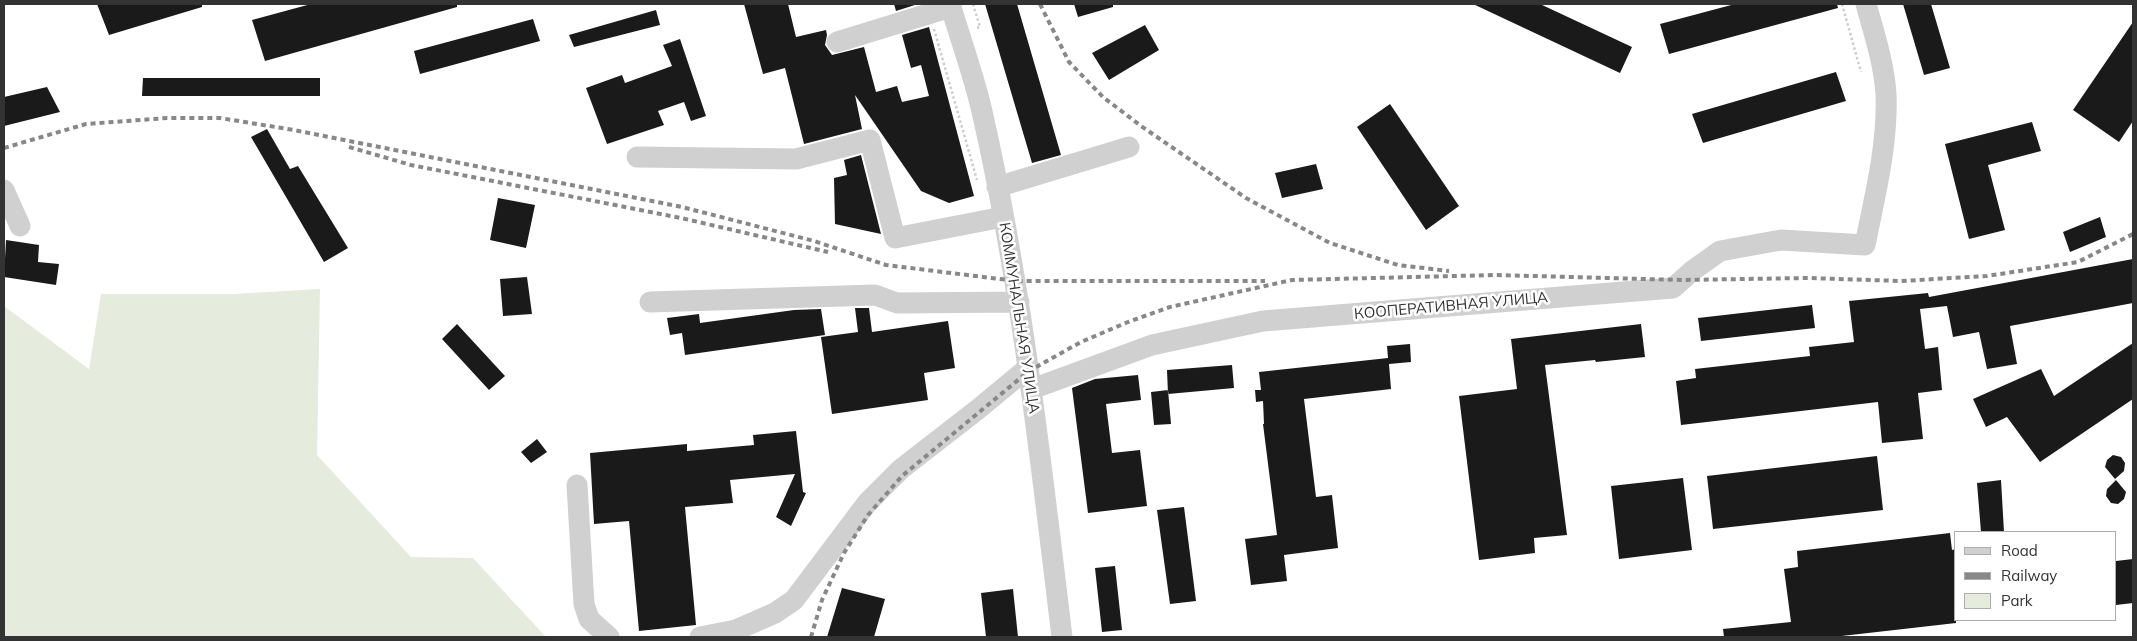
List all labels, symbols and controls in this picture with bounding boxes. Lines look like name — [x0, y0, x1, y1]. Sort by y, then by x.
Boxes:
street label: КОММУНАЛЬНАЯ УЛИЦА — [995, 221, 1043, 415]
street label: КООПЕРАТИВНАЯ УЛИЦА — [1353, 289, 1549, 323]
legend — [1954, 531, 2117, 621]
text: Road — [2001, 541, 2038, 560]
text: Railway — [2001, 566, 2057, 585]
text: Park — [2001, 591, 2033, 610]

